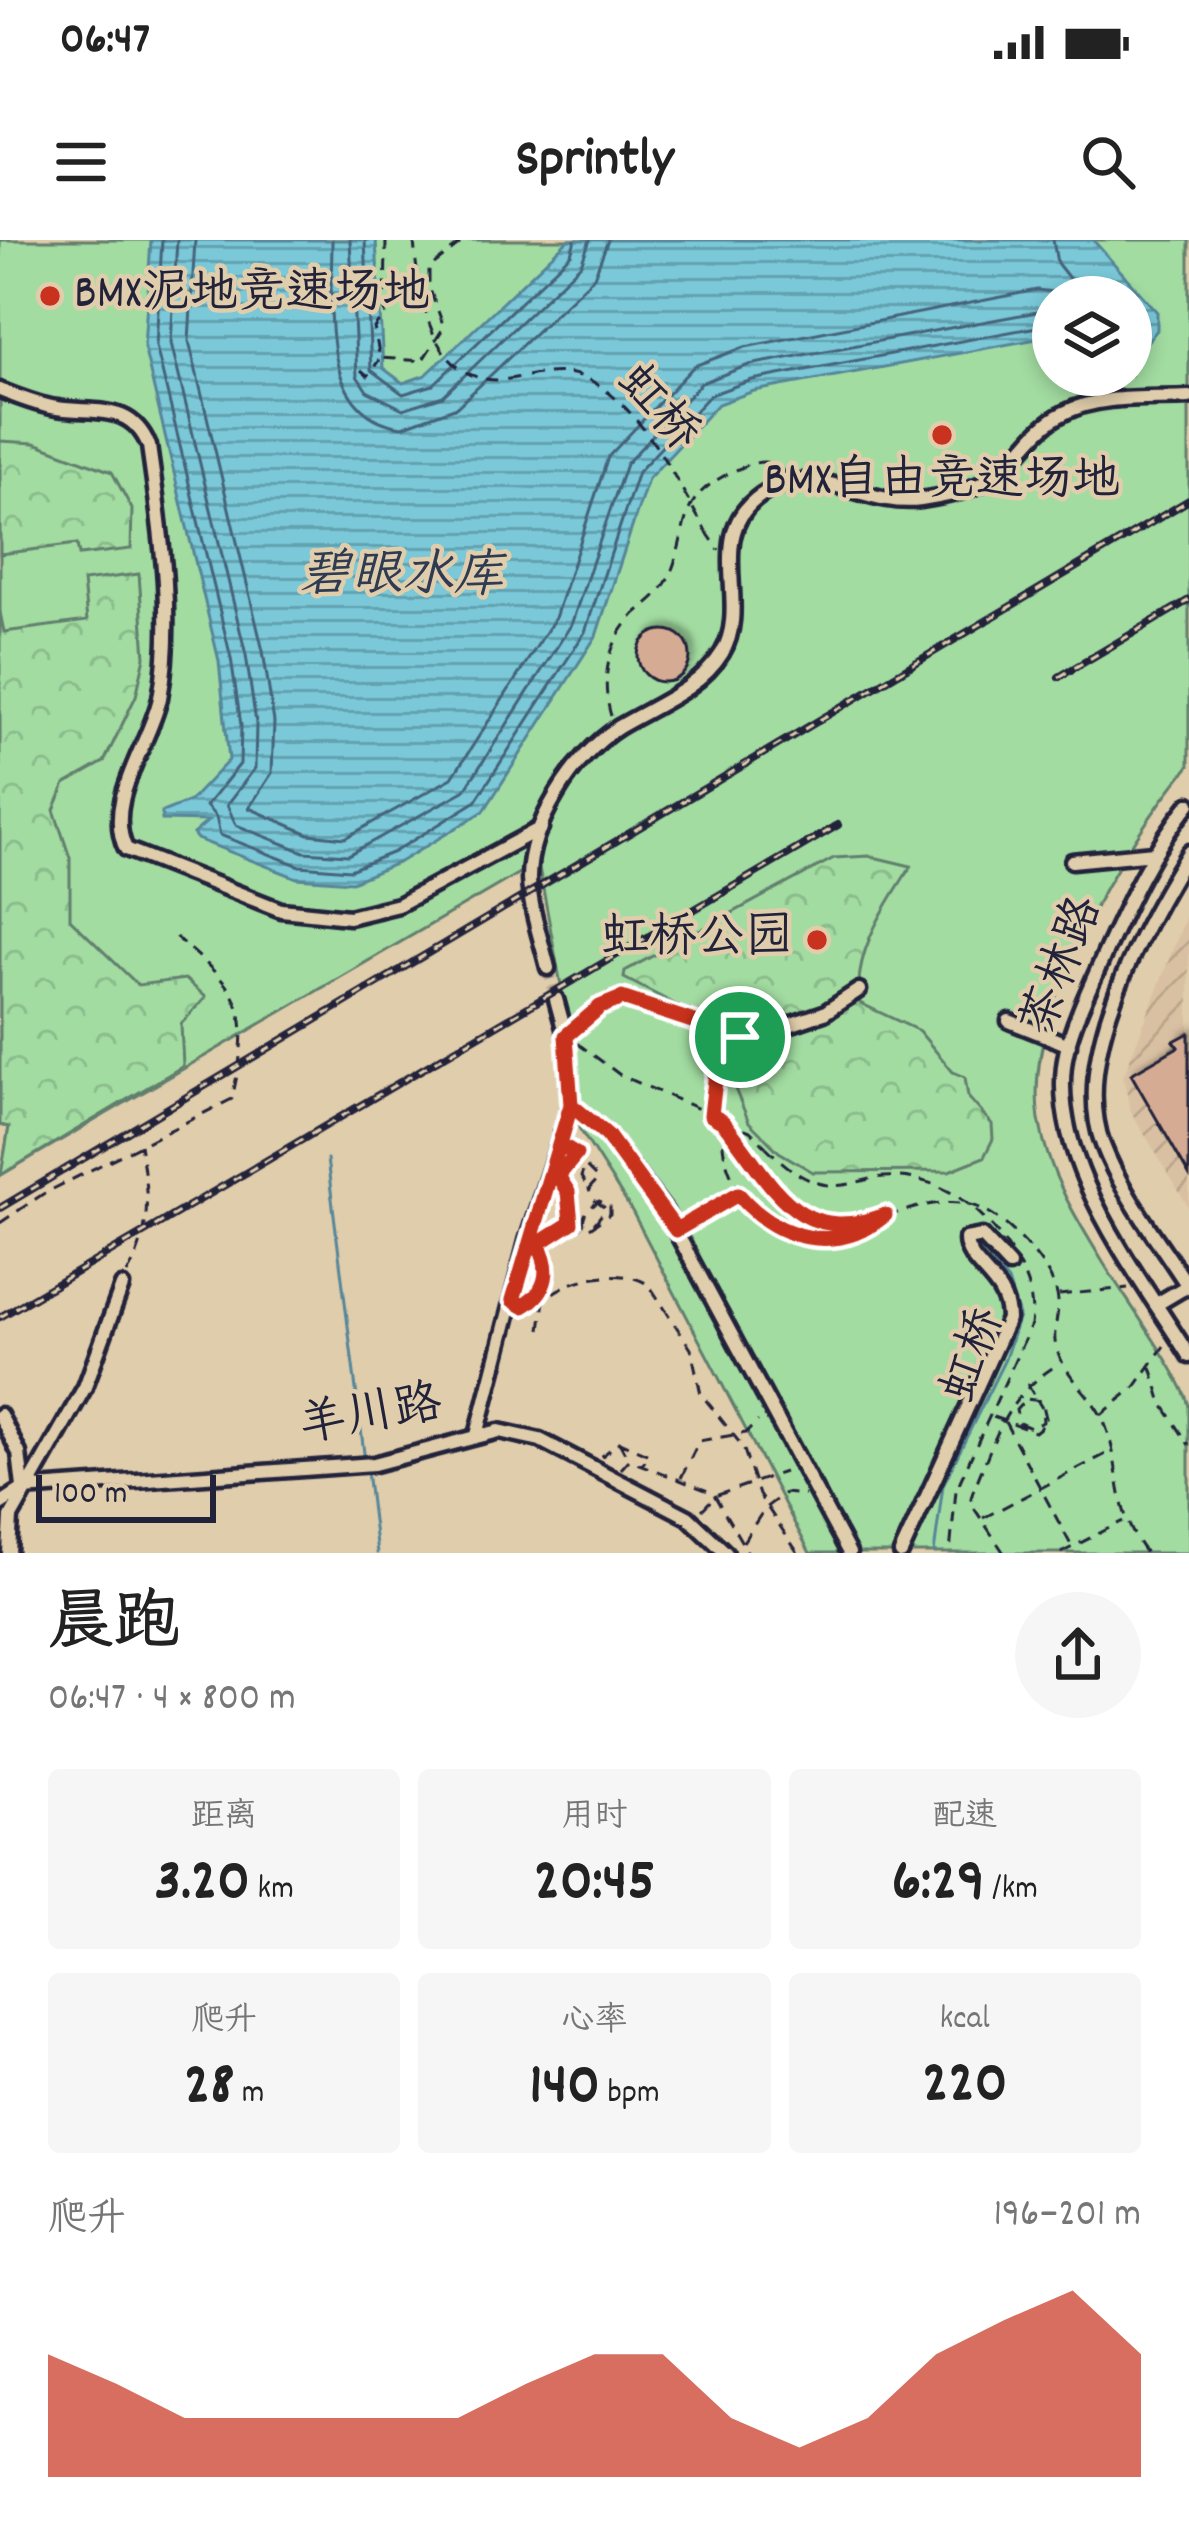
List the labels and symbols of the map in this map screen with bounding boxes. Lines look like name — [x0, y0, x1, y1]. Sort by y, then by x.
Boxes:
place label: BMX泥地竞速场地 — [74, 262, 430, 331]
marker: BMX泥地竞速场地 — [37, 283, 63, 309]
street label: 虹桥 — [598, 351, 714, 469]
marker: BMX自由竞速场地 — [929, 422, 955, 448]
place label: BMX自由竞速场地 — [764, 449, 1120, 518]
water label: 碧眼水库 — [300, 543, 508, 615]
street label: 茶林路 — [1007, 887, 1123, 1047]
place label: 虹桥公园 — [601, 906, 793, 975]
marker: 虹桥公园 — [804, 927, 830, 953]
pin — [689, 986, 791, 1088]
street label: 虹桥 — [927, 1299, 1025, 1413]
street label: 羊川路 — [294, 1372, 448, 1464]
scale bar — [36, 1469, 216, 1522]

